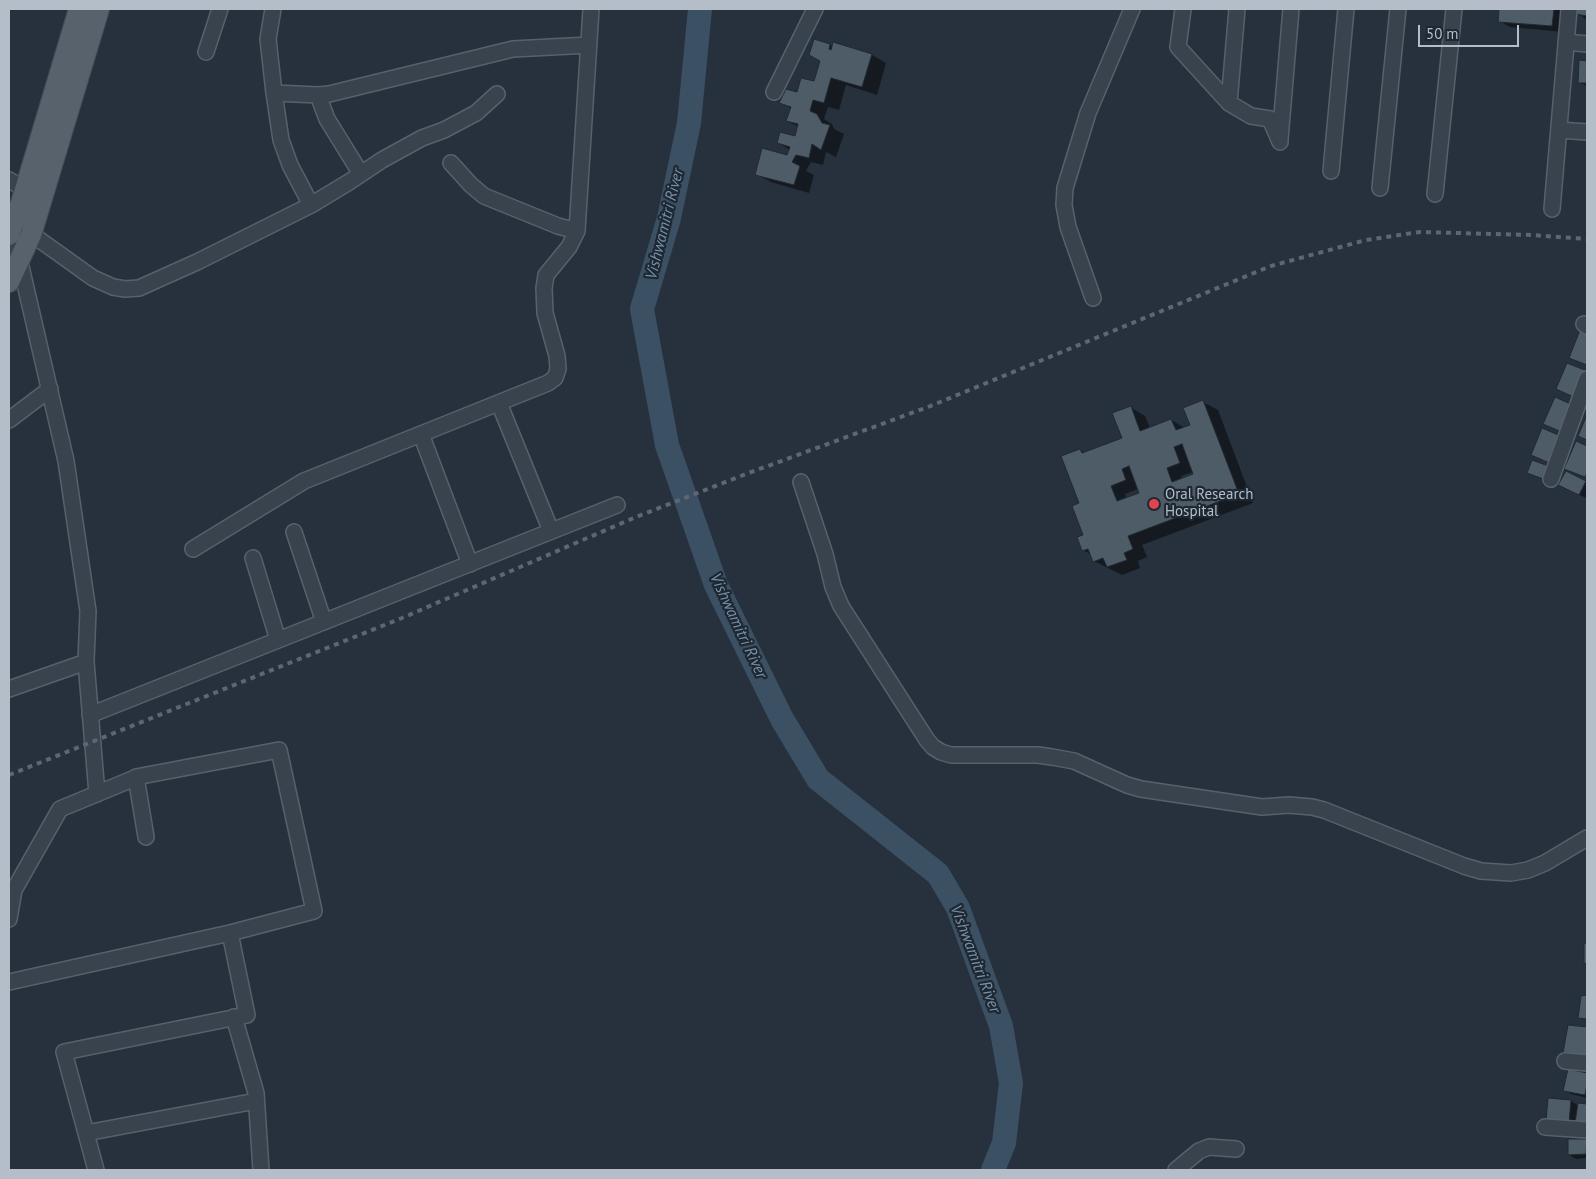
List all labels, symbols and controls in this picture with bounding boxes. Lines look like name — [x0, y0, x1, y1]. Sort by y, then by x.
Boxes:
scale bar — [1421, 15, 1522, 47]
text: 50 m — [1426, 24, 1459, 43]
water label: Vishwamitri River — [642, 166, 688, 282]
place label: Oral Research Hospital — [1165, 486, 1253, 521]
marker: Oral Research Hospital — [1147, 497, 1161, 511]
water label: Vishwamitri River — [705, 570, 771, 682]
water label: Vishwamitri River — [946, 902, 1004, 1016]

